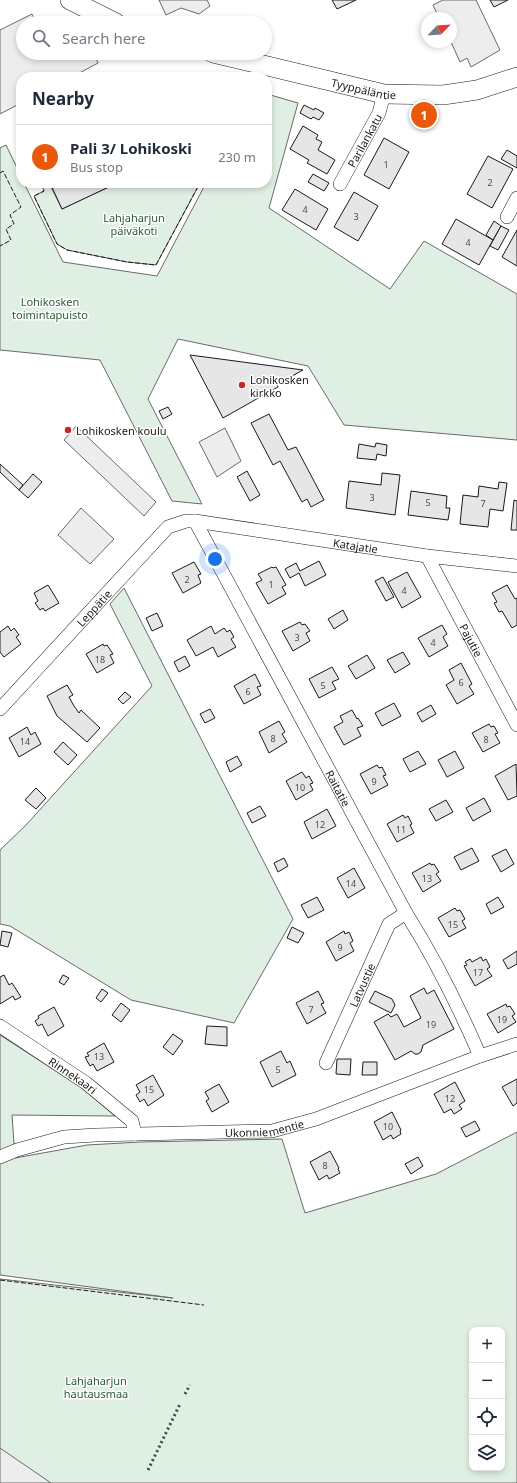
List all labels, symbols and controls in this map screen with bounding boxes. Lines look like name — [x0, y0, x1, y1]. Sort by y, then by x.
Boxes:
north arrow — [421, 12, 457, 48]
search box — [16, 16, 272, 60]
icon: search — [30, 27, 52, 49]
text: Search here — [62, 28, 145, 48]
street label: Tyyppäläntie — [330, 74, 396, 102]
text: Nearby — [32, 87, 94, 110]
pin: 1 — [411, 100, 437, 130]
street label: Parilankatu — [343, 111, 385, 170]
text: Pali 3/ Lohikoski — [70, 138, 192, 158]
text: 1 — [41, 148, 49, 166]
text: 230 m — [218, 148, 256, 166]
text: Bus stop — [70, 158, 123, 176]
house number: 1 — [383, 158, 389, 171]
house number: 2 — [487, 176, 493, 189]
house number: 4 — [302, 203, 308, 216]
park label: Lahjaharjun päiväkoti — [103, 210, 165, 238]
house number: 3 — [353, 210, 359, 223]
house number: 4 — [465, 236, 471, 249]
park label: Lohikosken toimintapuisto — [12, 294, 88, 322]
place label: Lohikosken kirkko — [250, 372, 309, 400]
marker: Lohikosken kirkko — [237, 380, 247, 390]
place label: Lohikosken koulu — [76, 423, 167, 438]
marker: Lohikosken koulu — [63, 425, 73, 435]
house number: 3 — [369, 491, 375, 504]
house number: 5 — [425, 496, 431, 509]
house number: 7 — [480, 497, 486, 510]
street label: Katajatie — [332, 534, 379, 556]
your location — [205, 549, 225, 569]
house number: 2 — [184, 573, 190, 586]
house number: 1 — [268, 578, 274, 591]
house number: 4 — [401, 584, 407, 597]
street label: Leppätie — [73, 586, 114, 629]
street label: Pajutie — [457, 621, 487, 659]
house number: 3 — [294, 631, 300, 644]
house number: 4 — [430, 636, 436, 649]
house number: 18 — [95, 653, 105, 666]
house number: 6 — [458, 676, 464, 689]
house number: 5 — [320, 679, 326, 692]
house number: 6 — [245, 685, 251, 698]
house number: 8 — [270, 732, 276, 745]
house number: 8 — [483, 733, 489, 746]
house number: 14 — [20, 735, 30, 748]
street label: Raitatie — [323, 767, 354, 809]
house number: 9 — [371, 775, 377, 788]
house number: 10 — [295, 781, 305, 794]
house number: 12 — [315, 818, 325, 831]
house number: 11 — [396, 823, 406, 836]
house number: 13 — [422, 872, 432, 885]
house number: 14 — [346, 877, 356, 890]
house number: 15 — [448, 918, 458, 931]
house number: 9 — [337, 941, 343, 954]
street label: Latvustie — [345, 960, 378, 1009]
house number: 17 — [473, 966, 483, 979]
house number: 7 — [308, 1003, 314, 1016]
house number: 19 — [497, 1013, 507, 1026]
house number: 19 — [426, 1018, 436, 1031]
house number: 13 — [94, 1050, 104, 1063]
street label: Rinnekaari — [46, 1053, 100, 1097]
house number: 5 — [275, 1063, 281, 1076]
house number: 15 — [144, 1083, 154, 1096]
house number: 12 — [445, 1092, 455, 1105]
street label: Ukonniementie — [225, 1115, 305, 1140]
house number: 10 — [383, 1120, 393, 1133]
house number: 8 — [322, 1159, 328, 1172]
map controls — [469, 1327, 505, 1471]
button: + — [469, 1327, 505, 1363]
button: − — [469, 1363, 505, 1399]
park label: Lahjaharjun hautausmaa — [64, 1373, 128, 1401]
button: locate — [469, 1399, 505, 1435]
button: layers — [469, 1435, 505, 1471]

